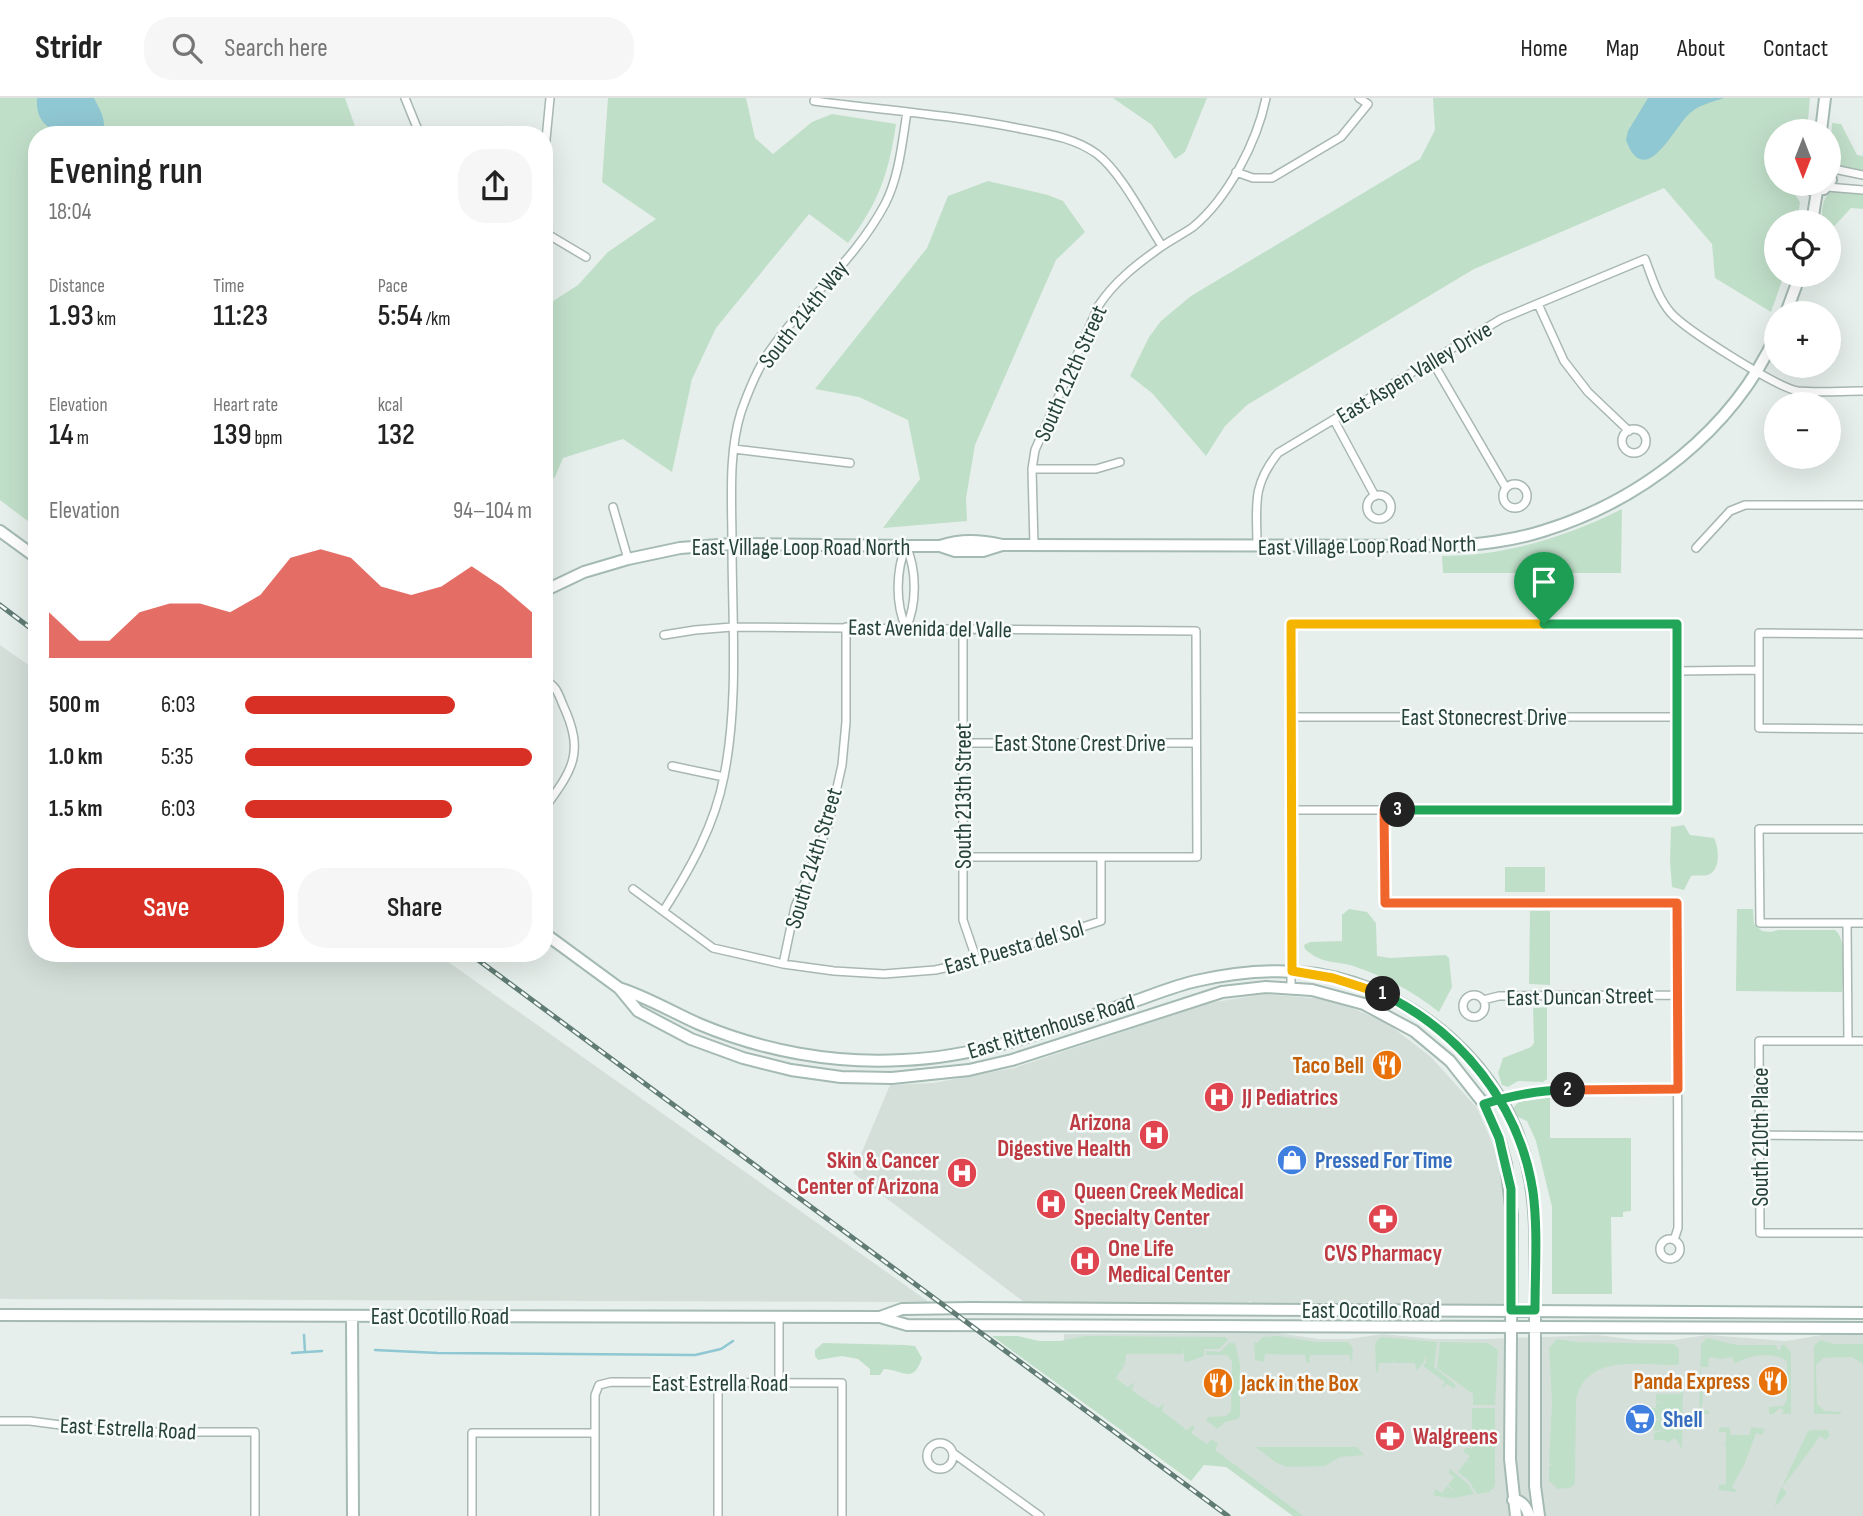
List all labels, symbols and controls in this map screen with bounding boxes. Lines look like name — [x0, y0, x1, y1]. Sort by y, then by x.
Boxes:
search box — [144, 17, 634, 80]
text: Stridr — [35, 28, 102, 68]
icon: search — [168, 29, 206, 67]
text: Search here — [224, 33, 328, 64]
text: Home — [1520, 34, 1568, 63]
text: Map — [1606, 34, 1639, 63]
text: About — [1677, 34, 1725, 63]
text: Contact — [1763, 34, 1828, 63]
north arrow — [1764, 119, 1841, 196]
map controls — [1764, 119, 1841, 469]
text: Evening run — [49, 149, 203, 194]
button: share — [458, 149, 532, 223]
text: 18:04 — [49, 198, 91, 226]
button: locate — [1764, 210, 1841, 287]
street label: South 214th Way — [753, 255, 855, 374]
text: Distance — [49, 275, 105, 298]
text: Time — [213, 275, 244, 298]
text: Pace — [378, 275, 408, 298]
text: 1.93 — [49, 298, 94, 334]
text: 11:23 — [213, 298, 268, 334]
text: 5:54 — [378, 298, 423, 334]
street label: South 212th Street — [1028, 301, 1113, 446]
button: + — [1764, 301, 1841, 378]
text: km — [94, 308, 116, 331]
text: /km — [423, 308, 451, 331]
street label: East Aspen Valley Drive — [1332, 315, 1497, 430]
button: − — [1764, 392, 1841, 469]
text: Elevation — [49, 394, 108, 417]
text: Heart rate — [213, 394, 278, 417]
text: kcal — [378, 394, 403, 417]
text: 14 — [49, 417, 74, 453]
text: 139 — [213, 417, 251, 453]
text: 132 — [378, 417, 415, 453]
text: m — [74, 427, 89, 450]
text: bpm — [251, 427, 282, 450]
text: Elevation — [49, 497, 120, 525]
text: 94–104 m — [453, 497, 532, 525]
street label: East Village Loop Road North — [1258, 530, 1476, 562]
street label: East Village Loop Road North — [692, 534, 910, 562]
pin — [1514, 552, 1574, 624]
icon: arrive — [1525, 563, 1563, 601]
street label: East Avenida del Valle — [848, 614, 1012, 644]
text: 500 m — [49, 691, 100, 719]
text: 6:03 — [161, 691, 195, 719]
street label: East Stonecrest Drive — [1401, 704, 1567, 732]
street label: South 213th Street — [950, 723, 978, 869]
street label: East Stone Crest Drive — [994, 730, 1166, 758]
text: 1.0 km — [49, 743, 103, 771]
text: 5:35 — [161, 743, 193, 771]
street label: South 214th Street — [779, 784, 849, 932]
pin: 3 — [1380, 792, 1416, 828]
text: 1.5 km — [49, 795, 102, 823]
text: 6:03 — [161, 795, 195, 823]
text: 3 — [1393, 798, 1402, 821]
button: Save — [49, 868, 284, 948]
button: Share — [298, 868, 532, 948]
street label: East Puesta del Sol — [941, 915, 1087, 981]
pin: 1 — [1366, 976, 1400, 1012]
text: 1 — [1379, 982, 1386, 1005]
street label: East Duncan Street — [1506, 982, 1654, 1012]
street label: East Rittenhouse Road — [964, 988, 1138, 1066]
restaurant icon: Taco Bell — [1370, 1048, 1404, 1082]
place label: Taco Bell — [1293, 1052, 1364, 1080]
street label: South 210th Place — [1747, 1067, 1775, 1207]
pin: 2 — [1550, 1072, 1586, 1108]
text: 2 — [1563, 1078, 1572, 1101]
hospital icon: JJ Pediatrics — [1202, 1080, 1236, 1114]
place label: JJ Pediatrics — [1241, 1084, 1338, 1112]
place label: Arizona Digestive Health — [997, 1109, 1131, 1163]
hospital icon: Arizona Digestive Health — [1137, 1118, 1171, 1152]
shop icon: Pressed For Time — [1275, 1143, 1309, 1177]
place label: Skin & Cancer Center of Arizona — [797, 1147, 939, 1201]
place label: Pressed For Time — [1315, 1147, 1453, 1175]
hospital icon: Skin & Cancer Center of Arizona — [945, 1156, 979, 1190]
place label: Queen Creek Medical Specialty Center — [1074, 1178, 1244, 1232]
hospital icon: Queen Creek Medical Specialty Center — [1034, 1187, 1068, 1221]
pharmacy icon: CVS Pharmacy — [1366, 1202, 1400, 1236]
place label: One Life Medical Center — [1108, 1235, 1230, 1289]
place label: CVS Pharmacy — [1324, 1240, 1442, 1268]
hospital icon: One Life Medical Center — [1068, 1244, 1102, 1278]
street label: East Ocotillo Road — [1302, 1297, 1440, 1325]
street label: East Ocotillo Road — [371, 1303, 509, 1331]
restaurant icon: Panda Express — [1756, 1364, 1790, 1398]
restaurant icon: Jack in the Box — [1201, 1366, 1235, 1400]
place label: Panda Express — [1634, 1368, 1750, 1396]
street label: East Estrella Road — [652, 1370, 788, 1398]
place label: Jack in the Box — [1240, 1370, 1359, 1398]
supermarket icon: Shell — [1623, 1402, 1657, 1436]
place label: Shell — [1663, 1406, 1703, 1434]
street label: East Estrella Road — [59, 1411, 197, 1447]
pharmacy icon: Walgreens — [1373, 1419, 1407, 1453]
place label: Walgreens — [1413, 1423, 1498, 1451]

